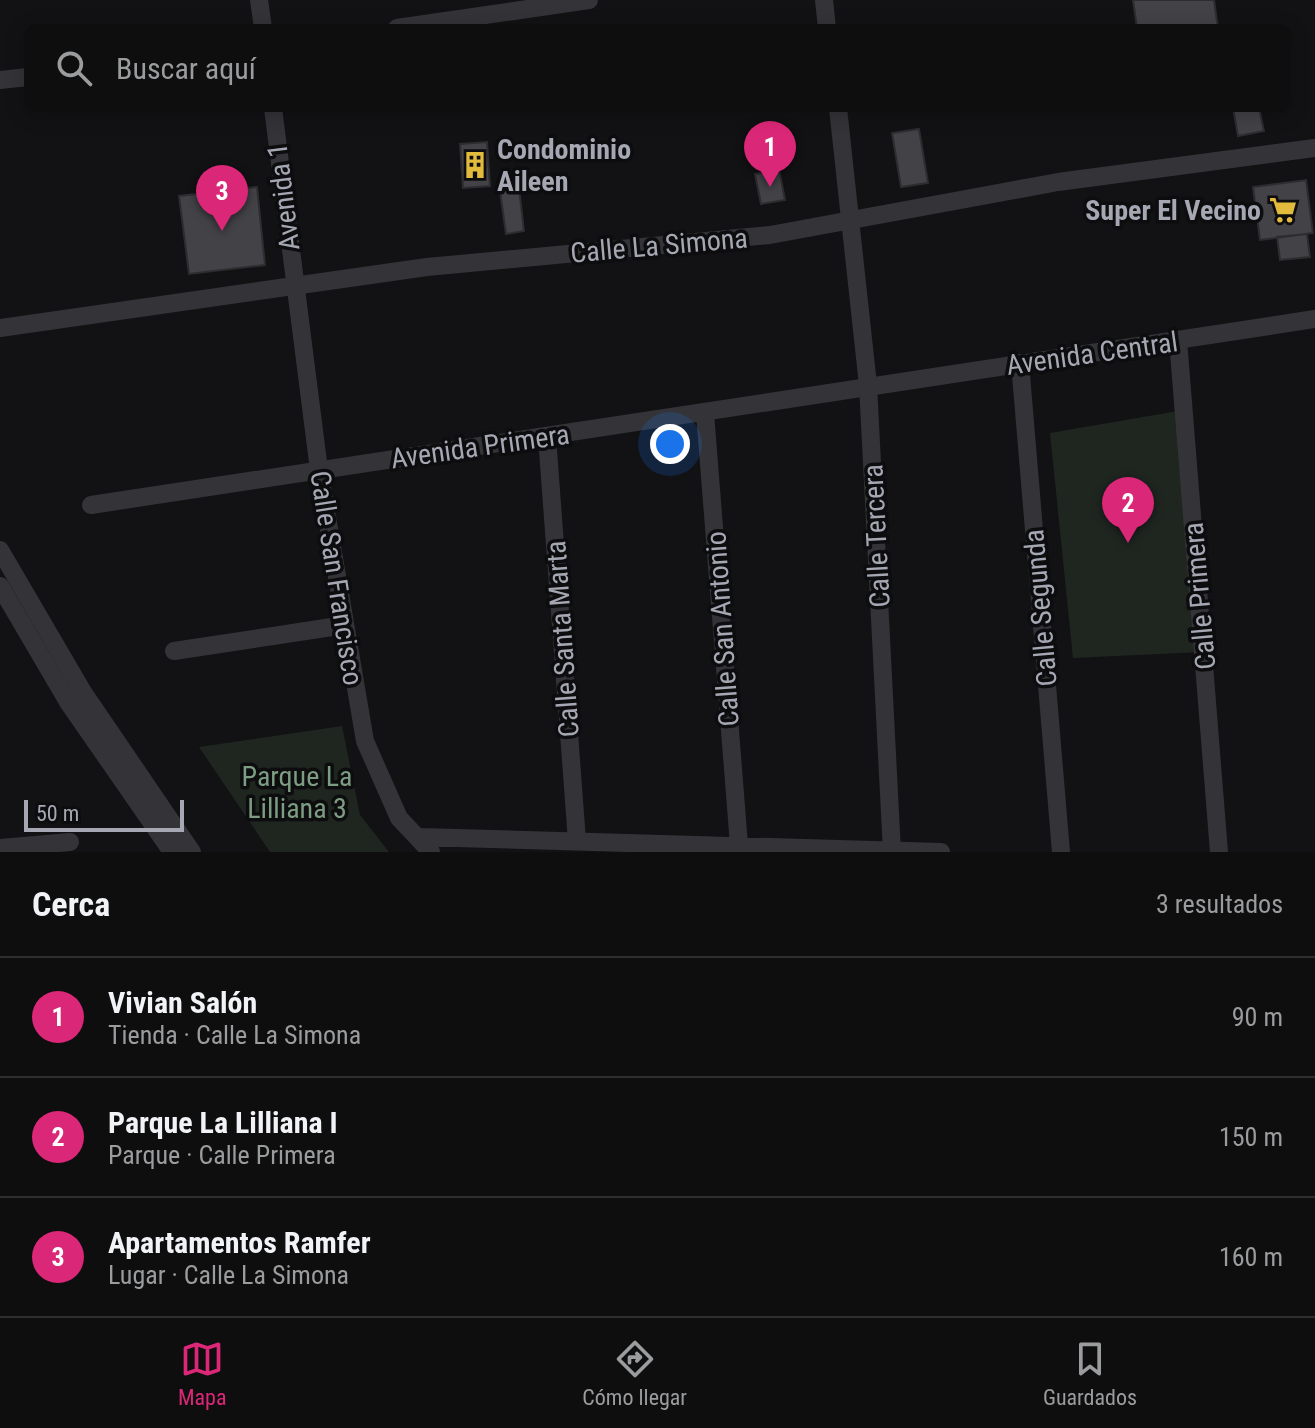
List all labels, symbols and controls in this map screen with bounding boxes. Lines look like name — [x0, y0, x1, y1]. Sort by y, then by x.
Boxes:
search box — [24, 24, 1291, 112]
icon: search — [52, 46, 96, 90]
text: Buscar aquí — [116, 51, 256, 86]
pin: 1 — [744, 121, 796, 187]
place label: Condominio Aileen — [497, 133, 631, 198]
street label: Avenida 1 — [261, 141, 306, 253]
building icon: Condominio Aileen — [460, 150, 490, 180]
pin: 3 — [196, 165, 248, 231]
place label: Super El Vecino — [1085, 194, 1261, 227]
supermarket icon: Super El Vecino — [1268, 195, 1298, 225]
street label: Calle La Simona — [569, 221, 749, 270]
street label: Avenida Central — [1004, 325, 1180, 382]
street label: Avenida Primera — [389, 418, 572, 475]
your location — [650, 424, 690, 464]
street label: Calle Tercera — [856, 464, 897, 608]
street label: Calle San Francisco — [303, 468, 370, 688]
pin: 2 — [1102, 477, 1154, 543]
street label: Calle Primera — [1177, 521, 1222, 671]
street label: Calle Segunda — [1017, 528, 1064, 688]
street label: Calle San Antonio — [699, 530, 746, 728]
street label: Calle Santa Marta — [539, 540, 586, 738]
park label: Parque La Lilliana 3 — [242, 760, 352, 825]
scale bar — [24, 796, 184, 832]
text: 50 m — [36, 801, 79, 826]
text: Cerca — [32, 884, 110, 924]
text: 3 resultados — [1156, 889, 1283, 919]
text: Vivian Salón — [108, 985, 257, 1020]
text: 1 — [51, 1002, 65, 1032]
text: 90 m — [1232, 1002, 1283, 1032]
text: Tienda · Calle La Simona — [108, 1020, 361, 1050]
text: Parque La Lilliana I — [108, 1105, 338, 1140]
text: 2 — [51, 1122, 65, 1152]
text: 150 m — [1219, 1122, 1283, 1152]
text: Parque · Calle Primera — [108, 1140, 336, 1170]
text: Apartamentos Ramfer — [108, 1225, 371, 1260]
text: 3 — [51, 1242, 65, 1272]
text: 160 m — [1219, 1242, 1283, 1272]
text: Lugar · Calle La Simona — [108, 1260, 349, 1290]
tab: Mapa — [178, 1337, 226, 1410]
tab: Cómo llegar — [582, 1337, 687, 1410]
tab: Guardados — [1043, 1337, 1137, 1410]

